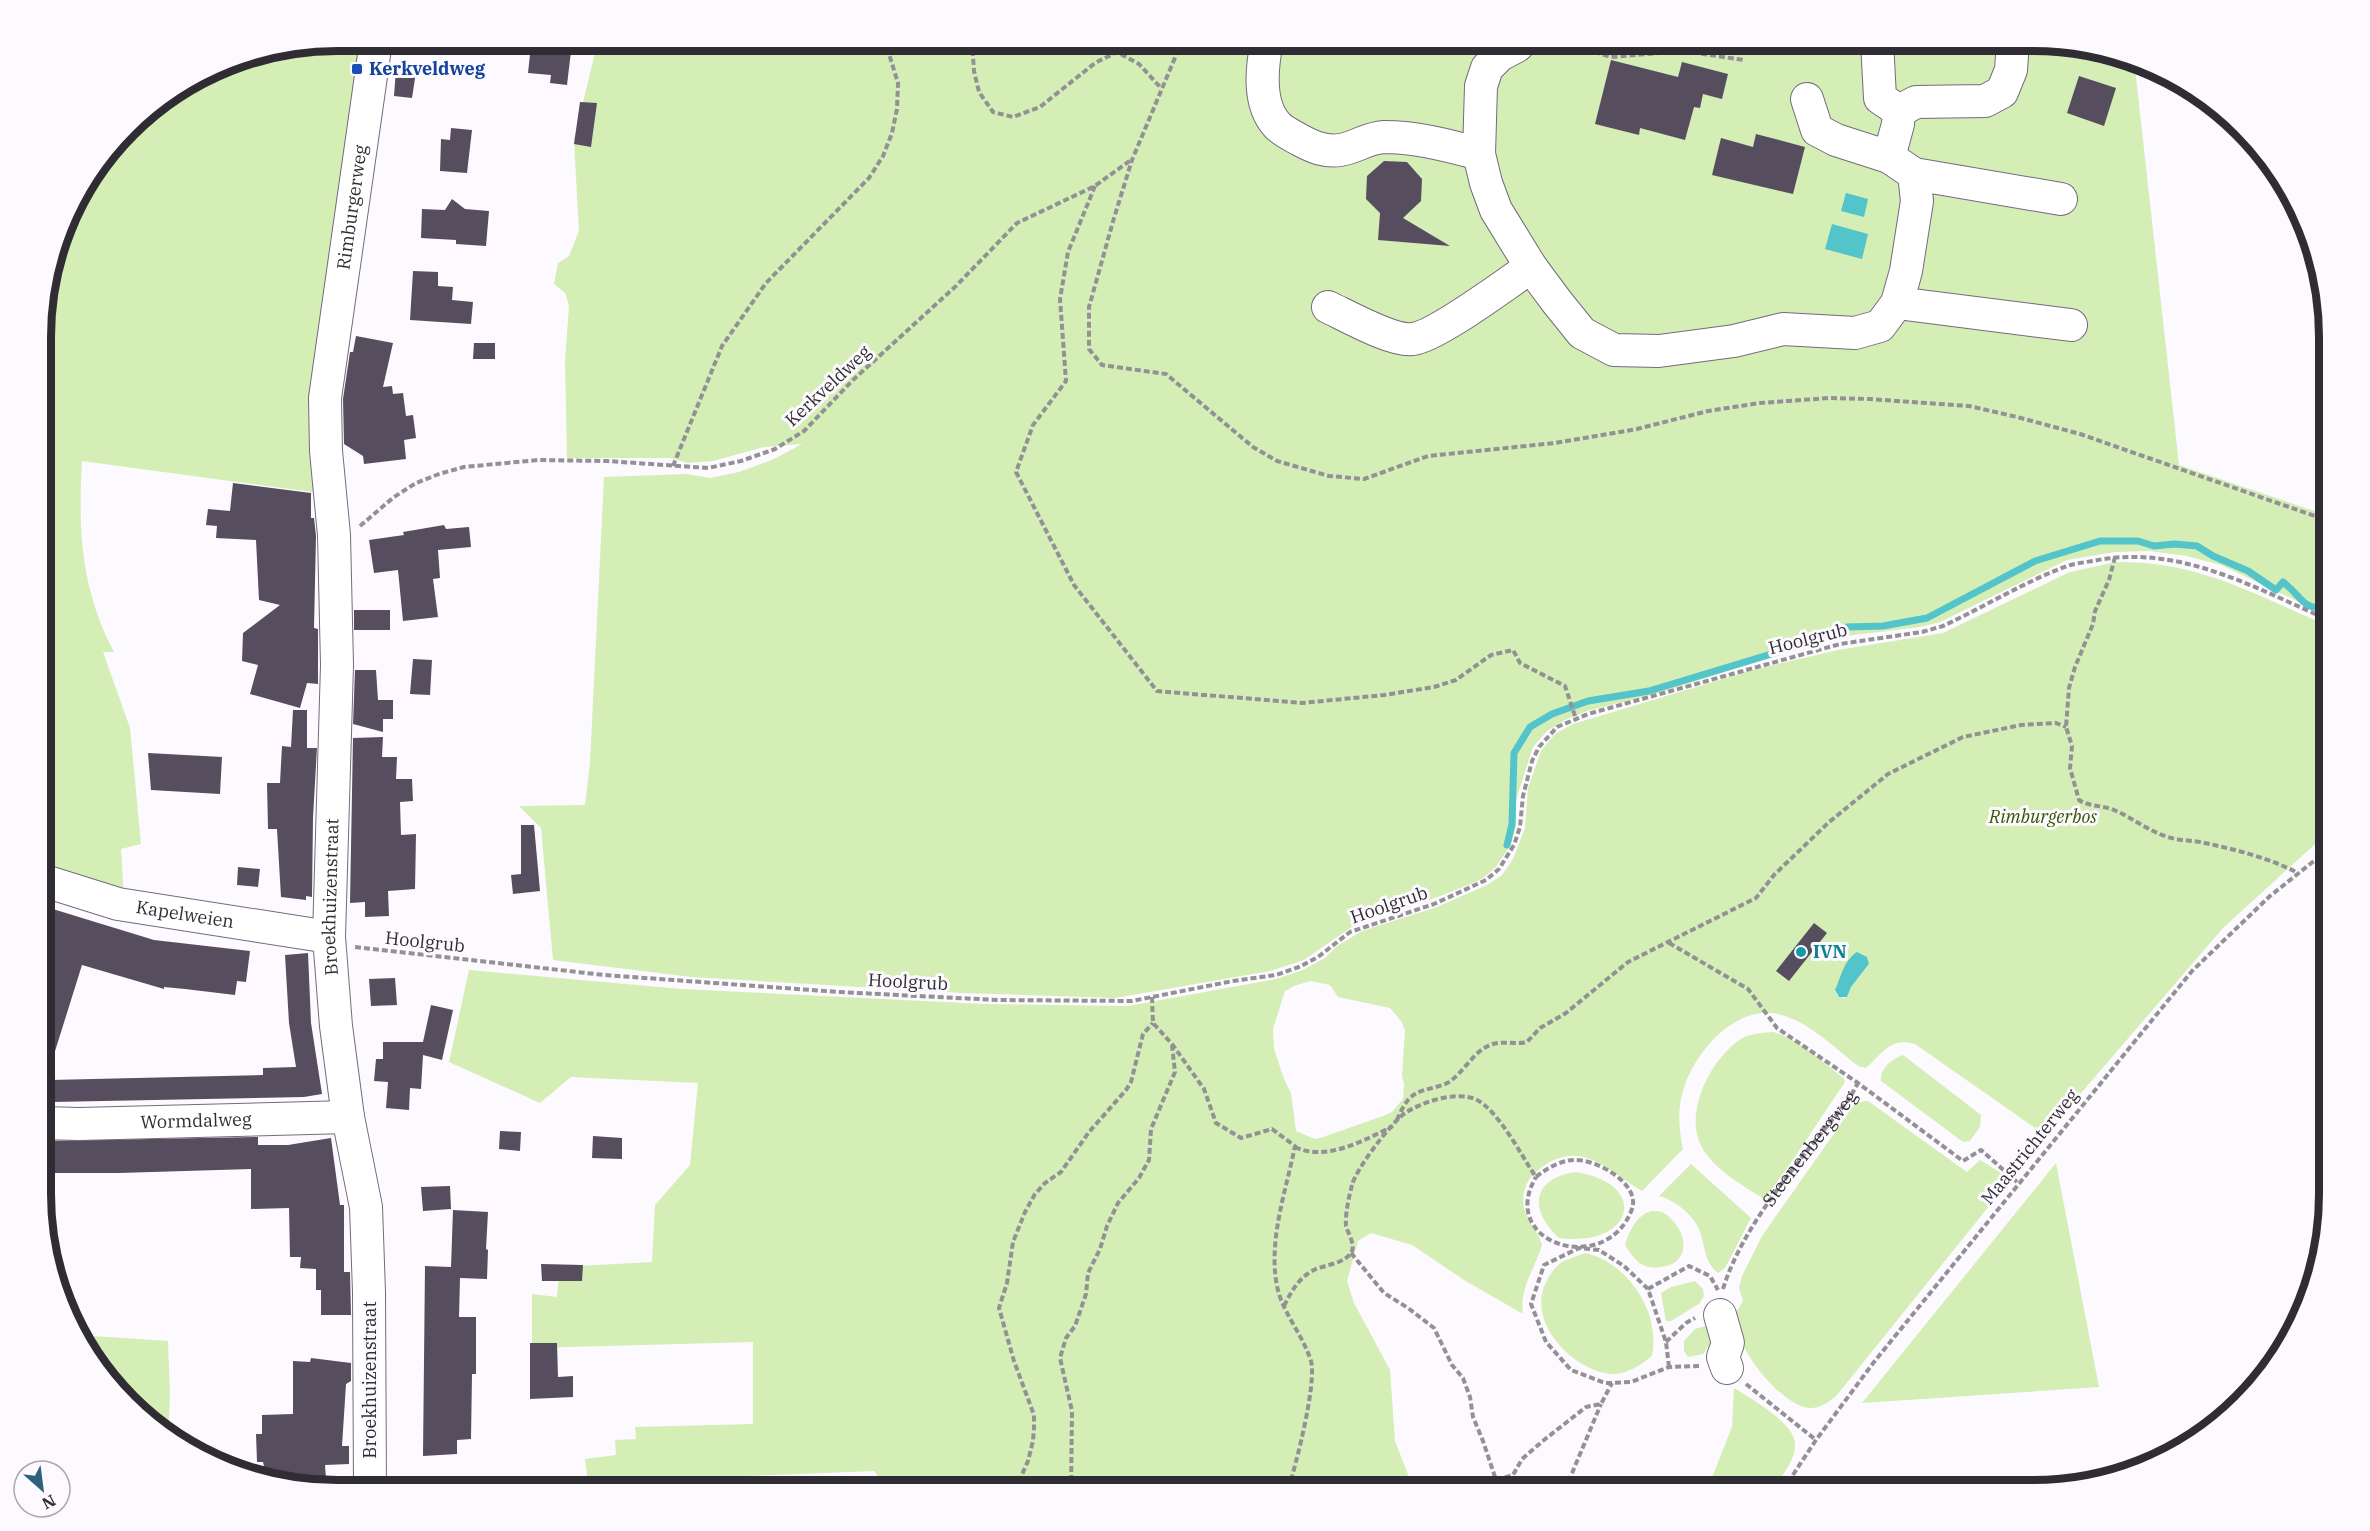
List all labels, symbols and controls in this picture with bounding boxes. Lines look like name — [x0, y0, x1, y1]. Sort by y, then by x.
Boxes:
place label: Kerkveldweg — [369, 57, 486, 80]
marker: Kerkveldweg — [350, 62, 364, 76]
street label: Rimburgerweg — [331, 143, 372, 271]
street label: Kerkveldweg — [780, 340, 876, 431]
street label: Hoolgrub — [1766, 618, 1850, 659]
park label: Rimburgerbos — [1988, 805, 2097, 828]
street label: Broekhuizenstraat — [317, 818, 343, 977]
street label: Hoolgrub — [1347, 881, 1430, 928]
street label: Kapelweien — [134, 895, 236, 933]
street label: Hoolgrub — [384, 926, 466, 957]
place label: IVN — [1813, 940, 1847, 963]
marker: IVN — [1794, 945, 1808, 959]
street label: Hoolgrub — [867, 968, 949, 995]
street label: Maastrichterweg — [1976, 1084, 2083, 1209]
street label: Steenenbergweg — [1757, 1087, 1862, 1211]
street label: Wormdalweg — [140, 1108, 252, 1133]
street label: Broekhuizenstraat — [358, 1301, 381, 1459]
north arrow — [12, 1459, 72, 1519]
text: N — [39, 1490, 59, 1514]

